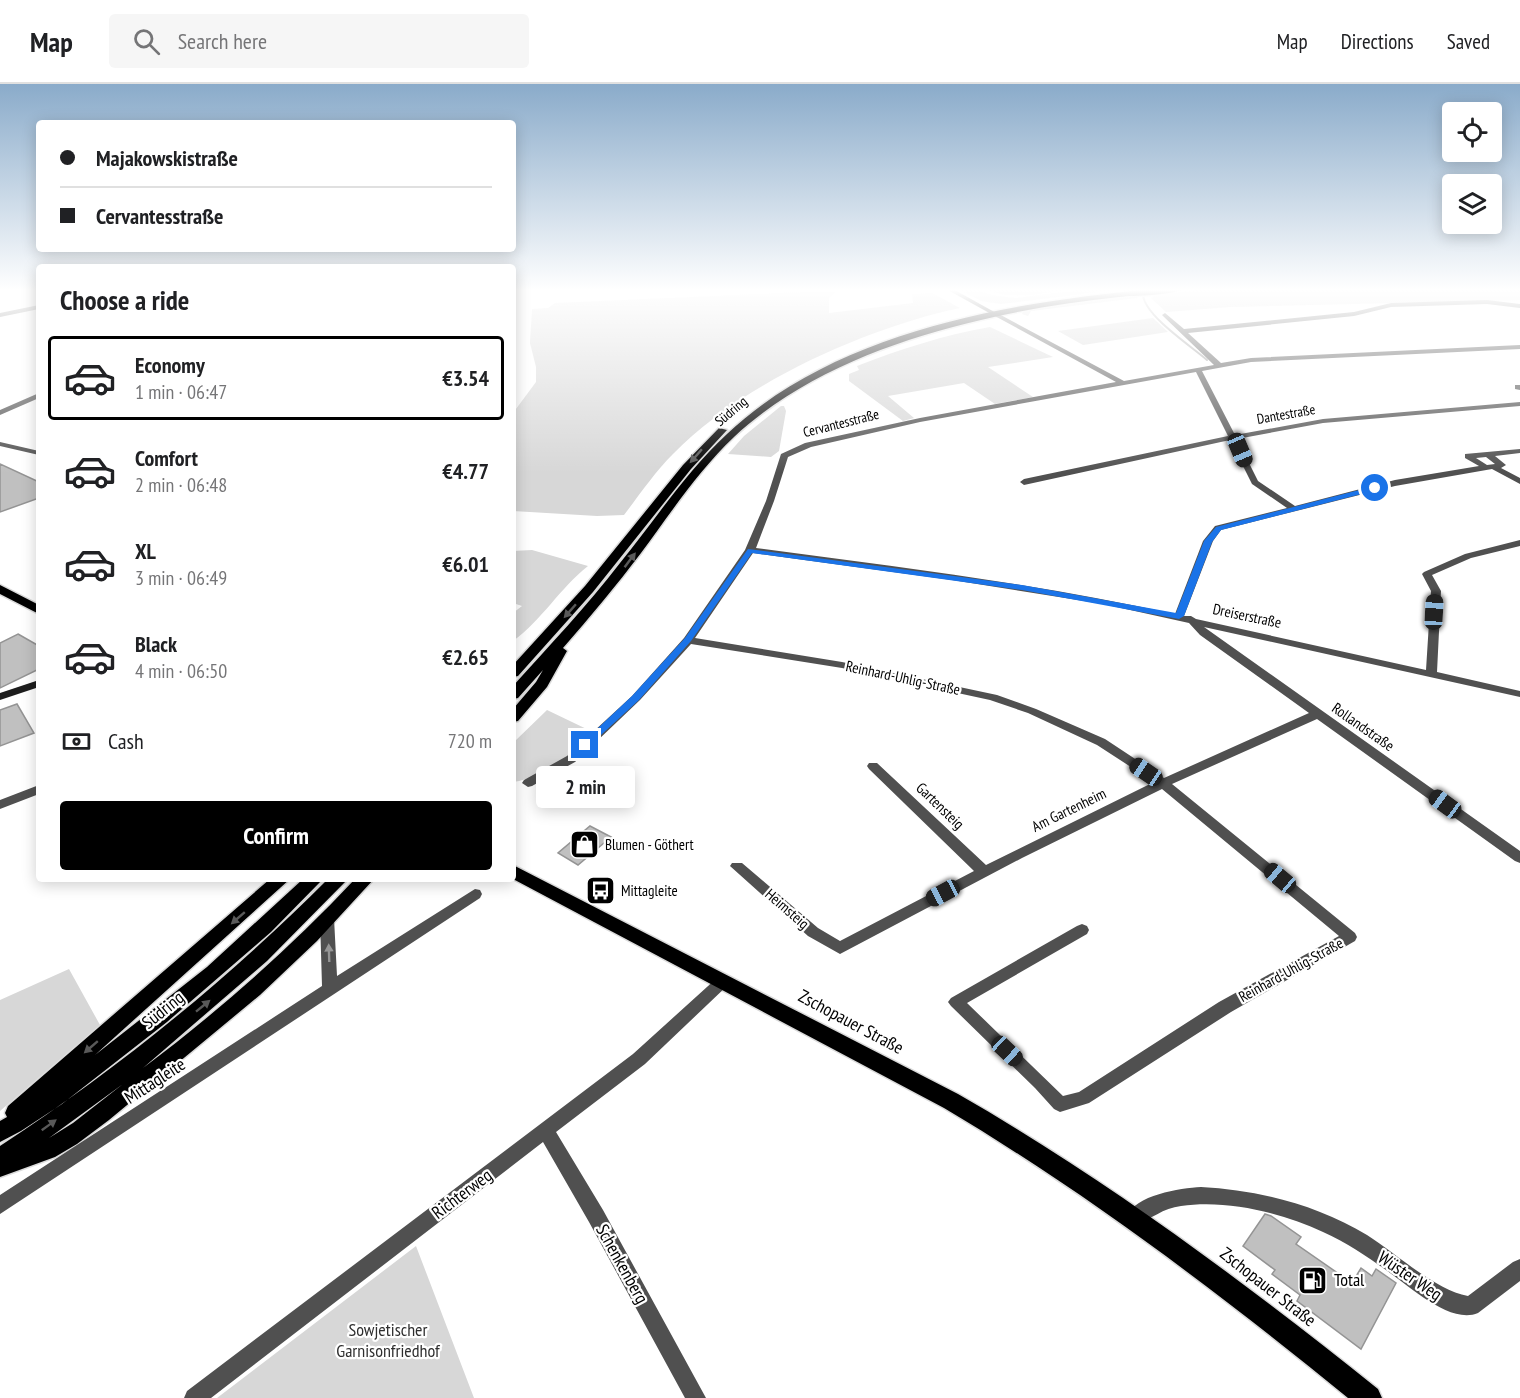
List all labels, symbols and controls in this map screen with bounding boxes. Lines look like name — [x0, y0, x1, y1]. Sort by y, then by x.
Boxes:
search box — [109, 14, 529, 68]
text: Map — [30, 23, 73, 60]
icon: search — [130, 25, 163, 58]
text: Search here — [178, 27, 267, 55]
text: Map — [1277, 28, 1308, 55]
text: Directions — [1341, 28, 1414, 55]
text: Saved — [1447, 28, 1490, 55]
map controls — [1442, 102, 1502, 234]
button: locate — [1442, 102, 1502, 162]
text: Majakowskistraße — [96, 144, 238, 172]
button: layers — [1442, 174, 1502, 234]
text: Cervantesstraße — [96, 202, 223, 230]
text: Choose a ride — [60, 283, 189, 317]
icon: car — [63, 351, 117, 405]
text: Economy — [135, 351, 205, 379]
text: €3.54 — [442, 364, 489, 392]
text: 1 min · 06:47 — [135, 379, 227, 405]
street label: Südring — [711, 392, 751, 430]
street label: Dantestraße — [1255, 400, 1317, 428]
street label: Cervantesstraße — [801, 405, 881, 441]
car — [1225, 430, 1255, 470]
icon: car — [63, 444, 117, 498]
text: Comfort — [135, 444, 198, 472]
one-way arrow — [690, 448, 703, 463]
text: €4.77 — [442, 457, 489, 485]
text: 2 min · 06:48 — [135, 472, 227, 498]
route start — [1361, 474, 1388, 501]
icon: car — [63, 537, 117, 591]
text: XL — [135, 537, 156, 565]
text: €6.01 — [442, 550, 489, 578]
one-way arrow — [623, 552, 635, 567]
text: 3 min · 06:49 — [135, 565, 227, 591]
car — [1424, 594, 1444, 630]
street label: Dreiserstraße — [1211, 599, 1283, 632]
one-way arrow — [564, 603, 577, 619]
icon: car — [63, 630, 117, 684]
text: Black — [135, 630, 177, 658]
text: €2.65 — [442, 643, 489, 671]
street label: Reinhard-Uhlig-Straße — [844, 656, 962, 699]
text: 4 min · 06:50 — [135, 658, 227, 684]
street label: Rollandstraße — [1328, 698, 1398, 755]
icon: cash — [60, 725, 93, 758]
text: Cash — [108, 727, 144, 755]
text: 720 m — [448, 728, 492, 754]
route end — [571, 731, 598, 758]
car — [1126, 754, 1166, 790]
callout: 2 min — [536, 766, 634, 808]
text: 2 min — [565, 774, 606, 800]
street label: Gartensteig — [912, 778, 968, 833]
street label: Am Gartenheim — [1028, 783, 1109, 836]
car — [1425, 786, 1465, 822]
button: Confirm — [60, 801, 492, 870]
shop icon: Blumen - Göthert — [568, 829, 600, 861]
place label: Blumen - Göthert — [605, 835, 694, 854]
car — [1260, 860, 1300, 896]
bus stop icon: Mittagleite — [584, 875, 616, 907]
car — [923, 877, 963, 909]
place label: Mittagleite — [621, 881, 678, 900]
street label: Heimsteig — [761, 884, 813, 933]
one-way arrow — [231, 911, 246, 924]
street label: Reinhard-Uhlig-Straße — [1235, 933, 1346, 1006]
one-way arrow — [324, 944, 333, 963]
street label: Zschopauer Straße — [795, 984, 908, 1059]
street label: Südring — [137, 986, 189, 1034]
one-way arrow — [195, 1000, 211, 1013]
car — [988, 1032, 1026, 1070]
one-way arrow — [83, 1040, 99, 1053]
street label: Mittagleite — [120, 1052, 190, 1109]
one-way arrow — [40, 1119, 56, 1131]
street label: Richterweg — [427, 1163, 496, 1224]
street label: Schenkenberg — [591, 1220, 654, 1308]
street label: Zschopauer Straße — [1216, 1242, 1321, 1331]
street label: Wüster Weg — [1374, 1246, 1447, 1305]
fuel station icon: Total — [1297, 1264, 1329, 1296]
place label: Total — [1334, 1268, 1365, 1291]
park label: Sowjetischer Garnisonfriedhof — [336, 1318, 441, 1362]

